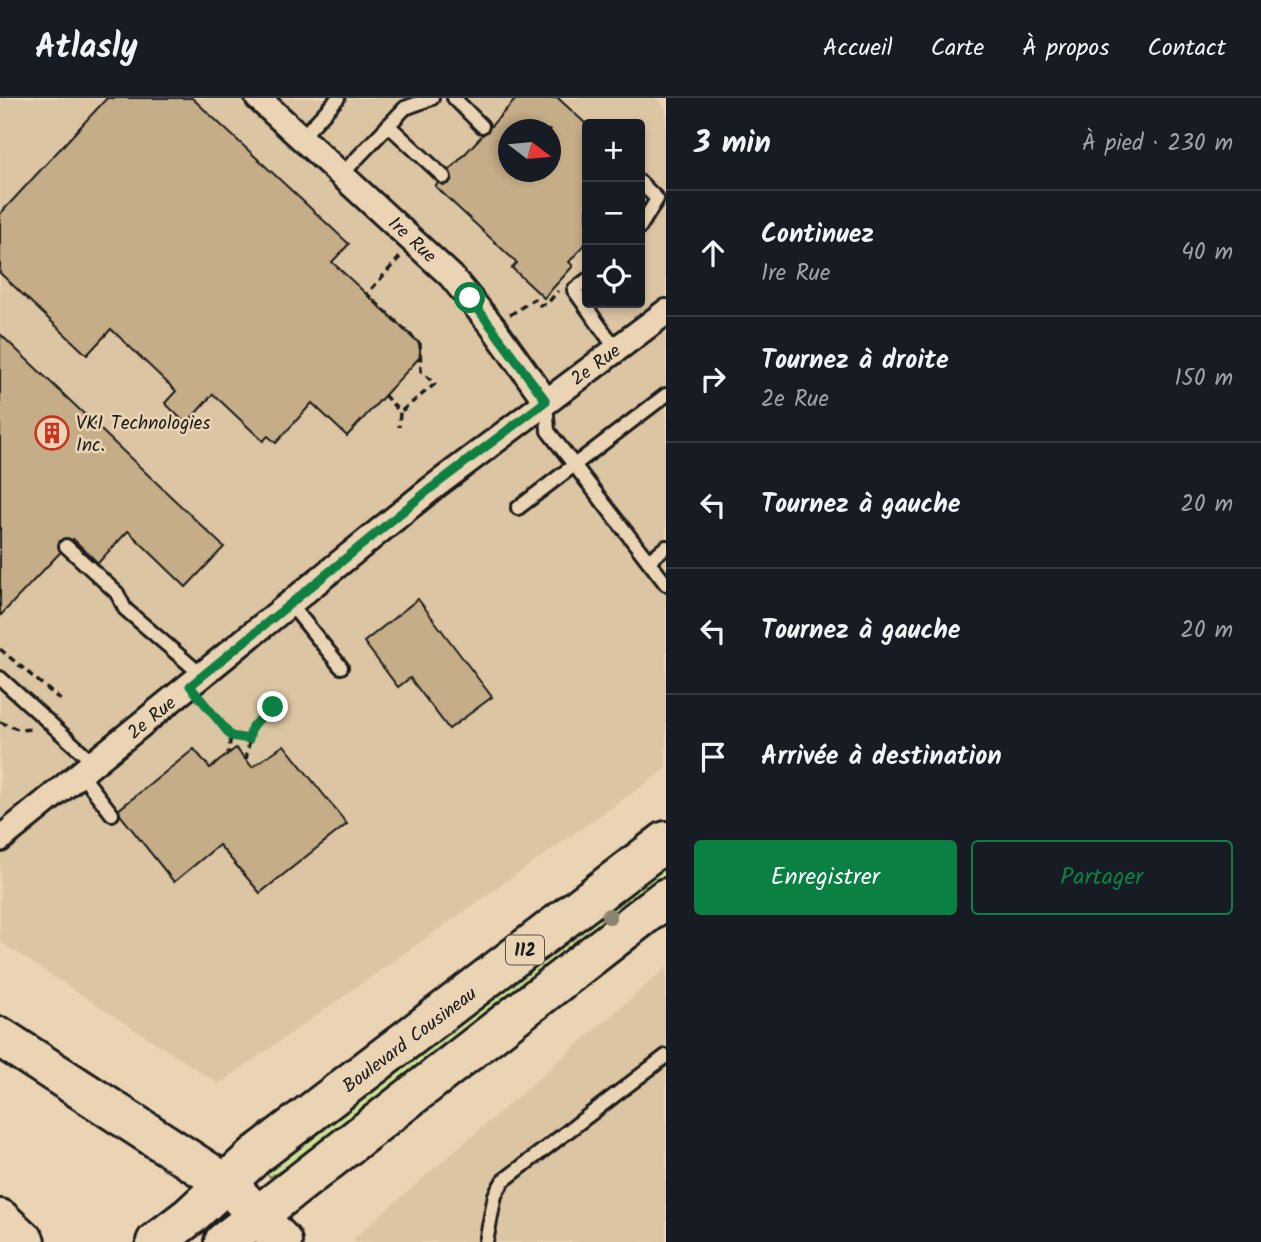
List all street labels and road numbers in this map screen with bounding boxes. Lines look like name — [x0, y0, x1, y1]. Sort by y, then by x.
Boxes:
street label: 1re Rue — [380, 210, 443, 271]
street label: 2e Rue — [565, 337, 628, 394]
street label: 2e Rue — [121, 689, 184, 748]
road number: 112 — [506, 936, 544, 964]
street label: Boulevard Cousineau — [337, 980, 484, 1101]

